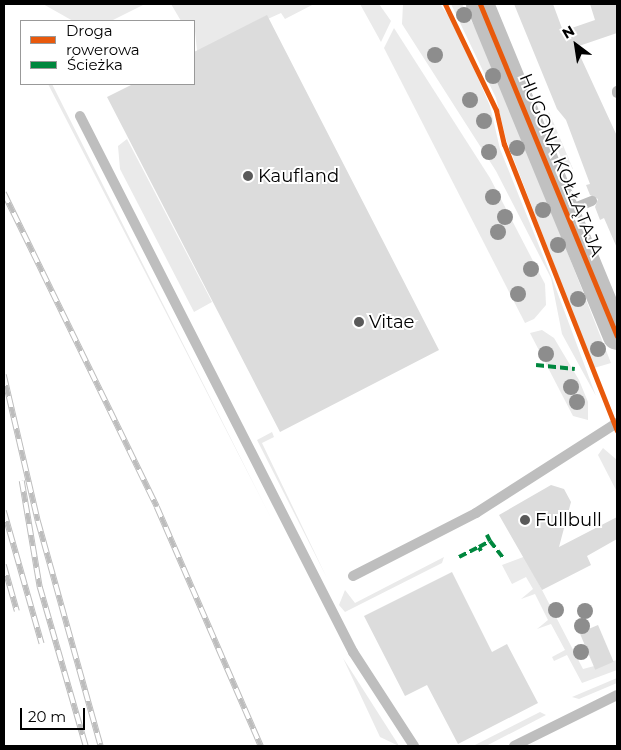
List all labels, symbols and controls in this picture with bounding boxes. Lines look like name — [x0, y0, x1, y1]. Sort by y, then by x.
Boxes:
legend — [20, 20, 195, 85]
north arrow — [551, 20, 601, 70]
text: Droga rowerowa — [66, 21, 140, 59]
text: N — [559, 22, 578, 43]
text: Ścieżka — [67, 55, 123, 74]
street label: HUGONA KOŁŁĄTAJA — [514, 70, 608, 260]
place label: Kaufland — [258, 165, 339, 187]
marker: Kaufland — [242, 170, 254, 182]
place label: Vitae — [369, 311, 414, 333]
marker: Vitae — [353, 316, 365, 328]
place label: Fullbull — [535, 509, 602, 531]
marker: Fullbull — [519, 514, 531, 526]
scale bar — [22, 698, 88, 730]
text: 20 m — [28, 707, 66, 726]

